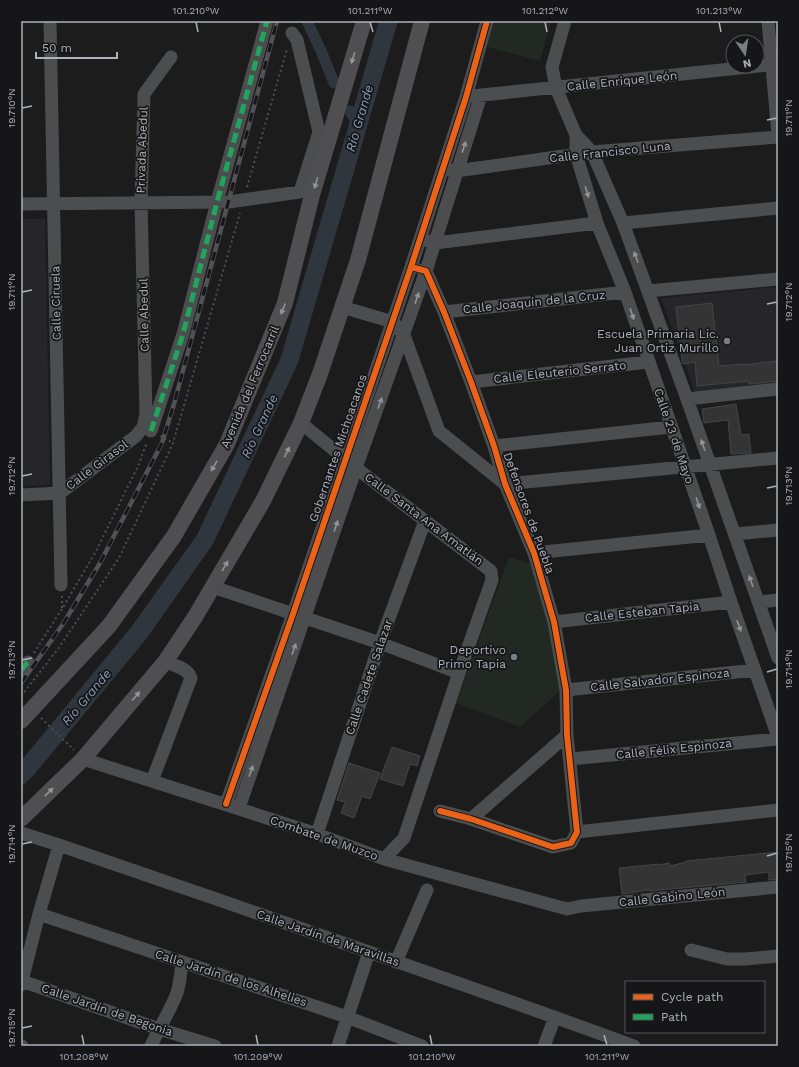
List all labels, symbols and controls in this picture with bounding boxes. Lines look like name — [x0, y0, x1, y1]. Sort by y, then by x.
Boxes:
text: 101.210°W — [173, 5, 220, 16]
text: 101.211°W — [348, 5, 393, 16]
text: 101.212°W — [522, 5, 569, 16]
text: 101.213°W — [696, 5, 743, 16]
scale bar — [36, 34, 117, 60]
north arrow — [725, 34, 765, 74]
text: 50 m — [42, 41, 72, 55]
one-way arrow — [350, 53, 356, 65]
text: N — [742, 56, 753, 71]
street label: Calle Enrique León — [566, 68, 678, 94]
water label: Río Grande — [343, 83, 376, 153]
text: 19.710°N — [6, 88, 17, 128]
text: 19.711°N — [783, 99, 794, 137]
street label: Privada Abedul — [133, 106, 151, 194]
street label: Calle Francisco Luna — [549, 139, 672, 165]
one-way arrow — [461, 141, 467, 153]
one-way arrow — [313, 177, 319, 189]
one-way arrow — [584, 186, 590, 198]
one-way arrow — [632, 251, 638, 263]
street label: Calle Ciruela — [48, 265, 64, 340]
text: 19.711°N — [6, 273, 17, 311]
street label: Calle Abedul — [136, 278, 152, 352]
text: 19.712°N — [783, 283, 794, 322]
street label: Calle Joaquín de la Cruz — [462, 288, 606, 316]
one-way arrow — [414, 291, 420, 303]
one-way arrow — [279, 303, 285, 315]
one-way arrow — [629, 308, 635, 320]
street label: Avenida del Ferrocarril — [218, 323, 282, 450]
place label: Escuela Primaria Lic. Juan Ortiz Murillo — [597, 327, 719, 355]
marker: Escuela Primaria Lic. Juan Ortiz Murillo — [722, 336, 732, 346]
street label: Calle Eleuterio Serrato — [493, 358, 627, 386]
street label: Gobernantes Michoacanos — [306, 372, 370, 524]
street label: Calle 23 de Mayo — [651, 386, 697, 486]
water label: Río Grande — [238, 392, 281, 461]
one-way arrow — [377, 397, 383, 409]
street label: Calle Girasol — [63, 437, 131, 493]
one-way arrow — [700, 439, 706, 451]
one-way arrow — [284, 446, 290, 457]
street label: Defensores de Puebla — [501, 450, 558, 576]
text: 19.712°N — [6, 457, 17, 496]
one-way arrow — [211, 460, 218, 472]
text: 19.713°N — [783, 467, 794, 506]
street label: Calle Santa Ana Amatlán — [362, 470, 486, 568]
one-way arrow — [695, 497, 701, 509]
one-way arrow — [334, 519, 340, 531]
one-way arrow — [222, 560, 229, 572]
one-way arrow — [748, 575, 754, 587]
street label: Calle Esteban Tapia — [584, 599, 700, 625]
street label: Calle Cadete Salazar — [343, 617, 395, 737]
one-way arrow — [737, 620, 743, 632]
text: 19.713°N — [6, 641, 17, 680]
one-way arrow — [291, 642, 297, 654]
place label: Deportivo Primo Tapia — [438, 643, 506, 671]
text: 19.714°N — [783, 649, 794, 689]
marker: Deportivo Primo Tapia — [509, 652, 519, 662]
water label: Río Grande — [58, 666, 114, 729]
street label: Calle Salvador Espinoza — [590, 666, 731, 694]
one-way arrow — [132, 691, 141, 701]
street label: Calle Félix Espinoza — [615, 736, 733, 762]
one-way arrow — [249, 765, 255, 777]
one-way arrow — [44, 787, 54, 797]
street label: Combate de Muzco — [268, 813, 380, 863]
text: 19.714°N — [6, 824, 17, 864]
text: 19.715°N — [783, 834, 794, 873]
street label: Calle Gabino León — [618, 884, 726, 910]
street label: Calle Jardín de Maravillas — [255, 907, 401, 969]
street label: Calle Jardín de los Alhelies — [153, 947, 309, 1009]
street label: Calle Jardín de Begonia — [40, 981, 175, 1039]
legend — [625, 981, 765, 1033]
text: Cycle path — [661, 990, 723, 1004]
text: 19.715°N — [6, 1009, 17, 1048]
text: Path — [661, 1010, 687, 1024]
text: 101.208°W — [59, 1051, 109, 1062]
text: 101.209°W — [233, 1051, 283, 1062]
text: 101.210°W — [409, 1051, 456, 1062]
text: 101.211°W — [585, 1051, 630, 1062]

